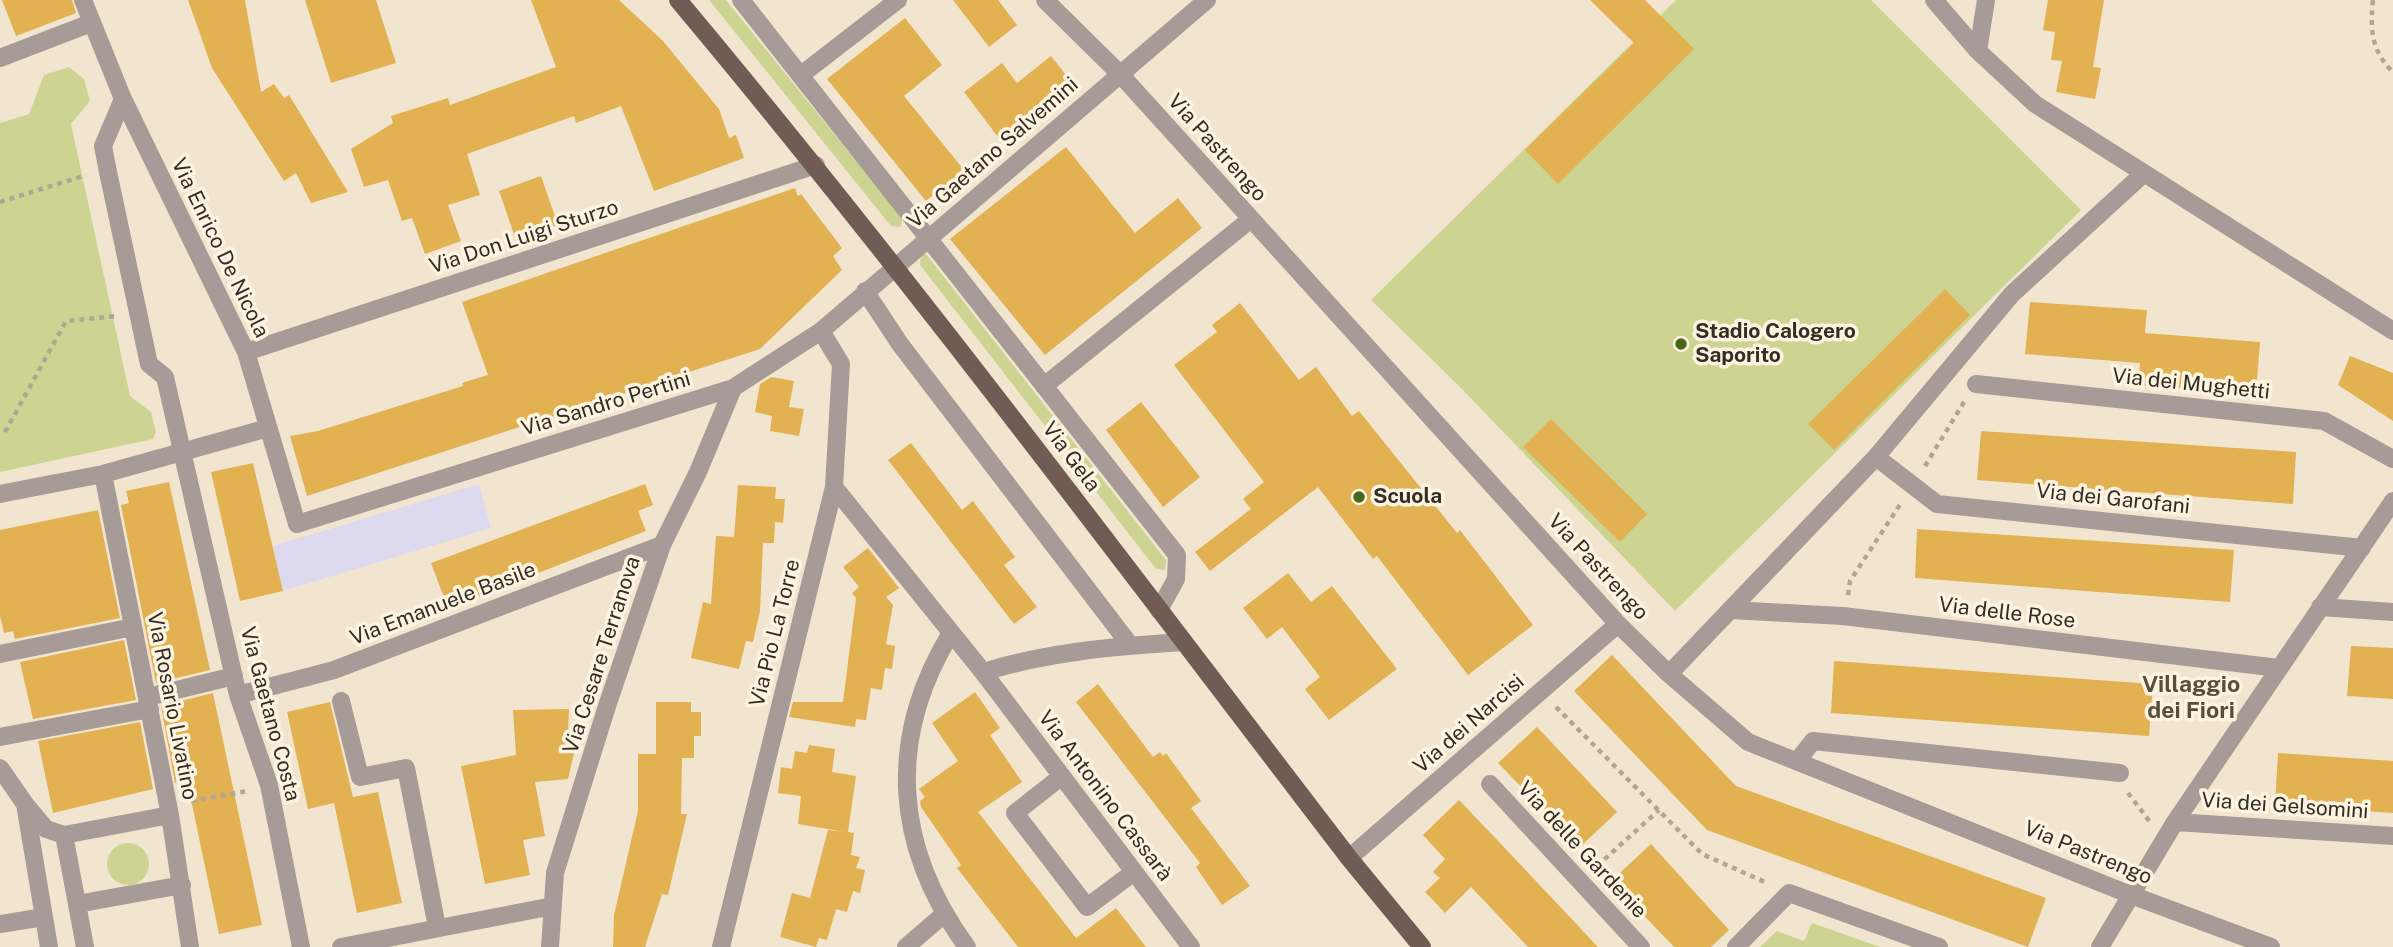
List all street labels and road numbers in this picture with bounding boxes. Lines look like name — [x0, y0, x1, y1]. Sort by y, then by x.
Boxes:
street label: Via Gaetano Salvemini — [903, 72, 1083, 234]
street label: Via Pastrengo — [1162, 89, 1272, 207]
street label: Via Enrico De Nicola — [166, 154, 274, 342]
street label: Via Don Luigi Sturzo — [426, 195, 622, 279]
street label: Via dei Mughetti — [2111, 363, 2271, 405]
street label: Via Sandro Pertini — [519, 366, 693, 442]
street label: Via Gela — [1037, 417, 1105, 497]
street label: Via dei Garofani — [2035, 478, 2191, 520]
street label: Via Pastrengo — [1542, 509, 1654, 625]
street label: Via Cesare Terranova — [558, 553, 646, 757]
street label: Via Emanuele Basile — [347, 557, 539, 651]
street label: Via Pio La Torre — [744, 557, 806, 709]
street label: Via delle Rose — [1937, 592, 2077, 634]
street label: Via Rosario Livatino — [141, 610, 203, 802]
street label: Via Gaetano Costa — [235, 624, 305, 804]
street label: Via dei Narcisi — [1408, 669, 1530, 779]
street label: Via Antonino Cassarà — [1033, 706, 1177, 886]
street label: Via delle Gardenie — [1512, 776, 1652, 924]
street label: Via dei Gelsomini — [2201, 788, 2369, 824]
street label: Via Pastrengo — [2020, 816, 2156, 890]

